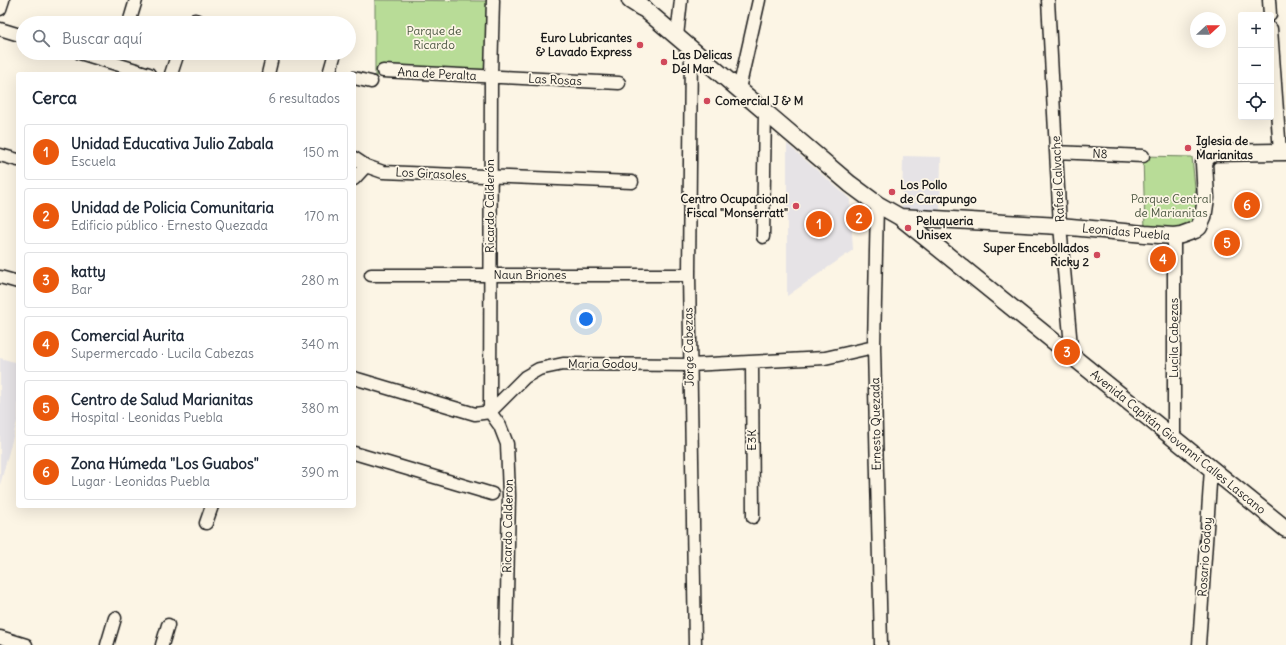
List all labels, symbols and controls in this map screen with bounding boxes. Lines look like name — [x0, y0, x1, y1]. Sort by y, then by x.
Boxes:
north arrow — [1190, 12, 1226, 48]
map controls — [1238, 12, 1274, 120]
button: + — [1238, 12, 1274, 48]
search box — [16, 16, 356, 60]
park label: Parque de Ricardo — [407, 23, 461, 52]
icon: search — [30, 27, 52, 49]
text: Buscar aquí — [62, 29, 142, 48]
place label: Euro Lubricantes & Lavado Express — [536, 30, 633, 60]
marker: Euro Lubricantes & Lavado Express — [635, 40, 645, 50]
place label: Las Delicas Del Mar — [672, 47, 733, 76]
button: − — [1238, 48, 1274, 84]
marker: Las Delicas Del Mar — [659, 57, 669, 67]
street label: Ana de Peralta — [397, 64, 477, 83]
street label: Las Rosas — [528, 71, 582, 88]
button: locate — [1238, 84, 1274, 120]
text: Cerca — [32, 87, 77, 109]
text: 6 resultados — [268, 90, 340, 107]
place label: Comercial J & M — [715, 93, 803, 108]
marker: Comercial J & M — [702, 96, 712, 106]
place label: Iglesia de Marianitas — [1196, 133, 1253, 162]
text: Unidad Educativa Julio Zabala — [71, 134, 274, 153]
street label: Rafael Calvache — [1048, 135, 1067, 223]
marker: Iglesia de Marianitas — [1183, 143, 1193, 153]
text: 1 — [43, 144, 49, 161]
text: 150 m — [303, 144, 339, 161]
street label: N8 — [1092, 146, 1108, 161]
text: Escuela — [71, 153, 116, 170]
street label: Ricardo Calderón — [482, 159, 497, 253]
street label: Los Girasoles — [395, 164, 467, 183]
place label: Los Pollo de Carapungo — [900, 177, 977, 207]
marker: Los Pollo de Carapungo — [887, 187, 897, 197]
pin: 6 — [1234, 190, 1260, 220]
place label: Centro Ocupacional Fiscal "Monserratt" — [681, 191, 788, 220]
park label: Parque Central de Marianitas — [1131, 191, 1211, 220]
text: Unidad de Policia Comunitaria — [71, 198, 274, 217]
marker: Centro Ocupacional Fiscal "Monserratt" — [791, 201, 801, 211]
pin: 2 — [846, 203, 872, 233]
text: 2 — [42, 208, 50, 225]
text: 170 m — [304, 208, 339, 225]
pin: 1 — [806, 209, 832, 239]
place label: Peluqueria Unisex — [916, 213, 974, 242]
text: Edificio público · Ernesto Quezada — [71, 217, 268, 234]
street label: Leonidas Puebla — [1082, 220, 1171, 243]
marker: Peluqueria Unisex — [903, 223, 913, 233]
pin: 5 — [1214, 228, 1240, 258]
place label: Super Encebollados Ricky 2 — [983, 240, 1090, 270]
pin: 4 — [1150, 244, 1176, 274]
marker: Super Encebollados Ricky 2 — [1092, 250, 1102, 260]
text: katty — [71, 262, 106, 281]
street label: Naun Briones — [494, 267, 566, 282]
text: 3 — [42, 272, 50, 289]
text: 280 m — [301, 272, 339, 289]
text: Bar — [71, 281, 92, 298]
street label: Lucila Cabezas — [1166, 298, 1181, 378]
street label: Jorge Cabezas — [680, 307, 697, 387]
your location — [576, 309, 596, 329]
text: Comercial Aurita — [71, 326, 184, 345]
text: 4 — [42, 336, 50, 353]
text: 340 m — [301, 336, 339, 353]
pin: 3 — [1054, 337, 1080, 367]
text: Supermercado · Lucila Cabezas — [71, 345, 254, 362]
street label: Maria Godoy — [568, 356, 638, 371]
street label: Avenida Capitán Giovanni Calles Lascano — [1088, 366, 1269, 517]
street label: Ernesto Quezada — [867, 377, 884, 471]
text: Centro de Salud Marianitas — [71, 390, 253, 409]
text: 5 — [42, 400, 50, 417]
text: 380 m — [301, 400, 339, 417]
text: Hospital · Leonidas Puebla — [71, 409, 223, 426]
street label: E3K — [744, 429, 759, 451]
text: Zona Húmeda "Los Guabos" — [71, 454, 259, 473]
text: 6 — [42, 464, 50, 481]
text: 390 m — [301, 464, 339, 481]
text: Lugar · Leonidas Puebla — [71, 473, 210, 490]
street label: Ricardo Calderon — [499, 479, 516, 573]
street label: Rosario Godoy — [1194, 517, 1215, 597]

